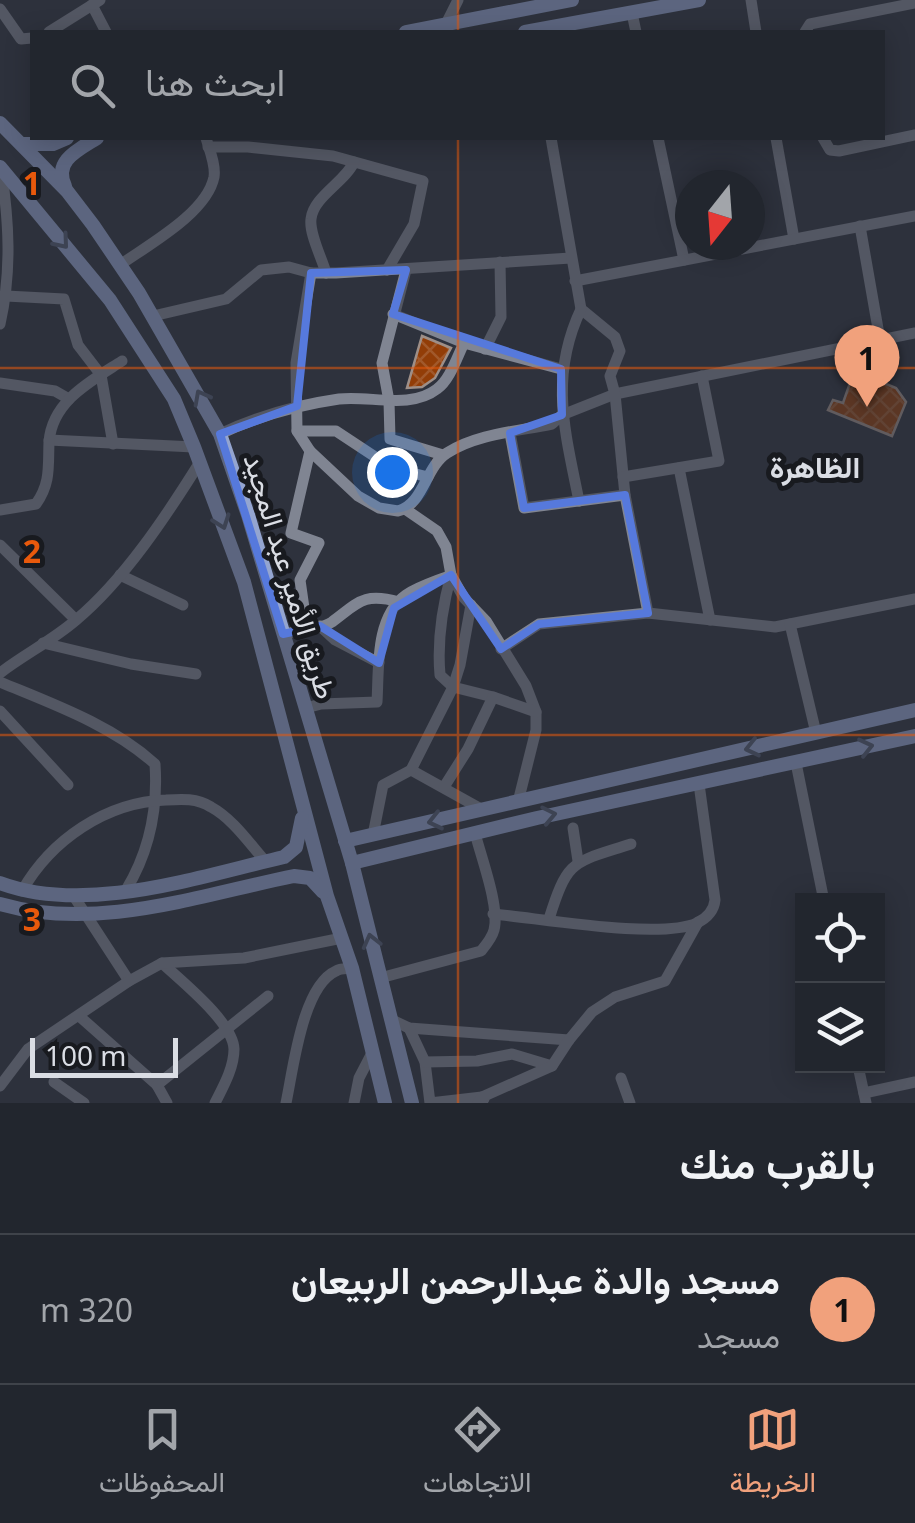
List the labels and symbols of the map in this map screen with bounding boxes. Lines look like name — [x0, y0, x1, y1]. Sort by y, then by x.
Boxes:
text: 1 — [23, 161, 41, 204]
north arrow — [675, 170, 765, 260]
one-way arrow — [50, 230, 68, 248]
pin: 1 — [834, 324, 900, 407]
one-way arrow — [194, 390, 213, 408]
district label: الظاهرة — [770, 446, 860, 487]
your location — [367, 447, 418, 498]
street label: طريق الأمير عبد المجيد — [236, 449, 346, 703]
one-way arrow — [210, 512, 231, 529]
text: 2 — [23, 529, 41, 572]
one-way arrow — [744, 736, 761, 757]
one-way arrow — [858, 738, 875, 759]
one-way arrow — [540, 806, 557, 827]
one-way arrow — [427, 809, 444, 830]
text: 3 — [23, 897, 41, 940]
one-way arrow — [362, 933, 383, 950]
scale bar — [30, 1033, 178, 1078]

